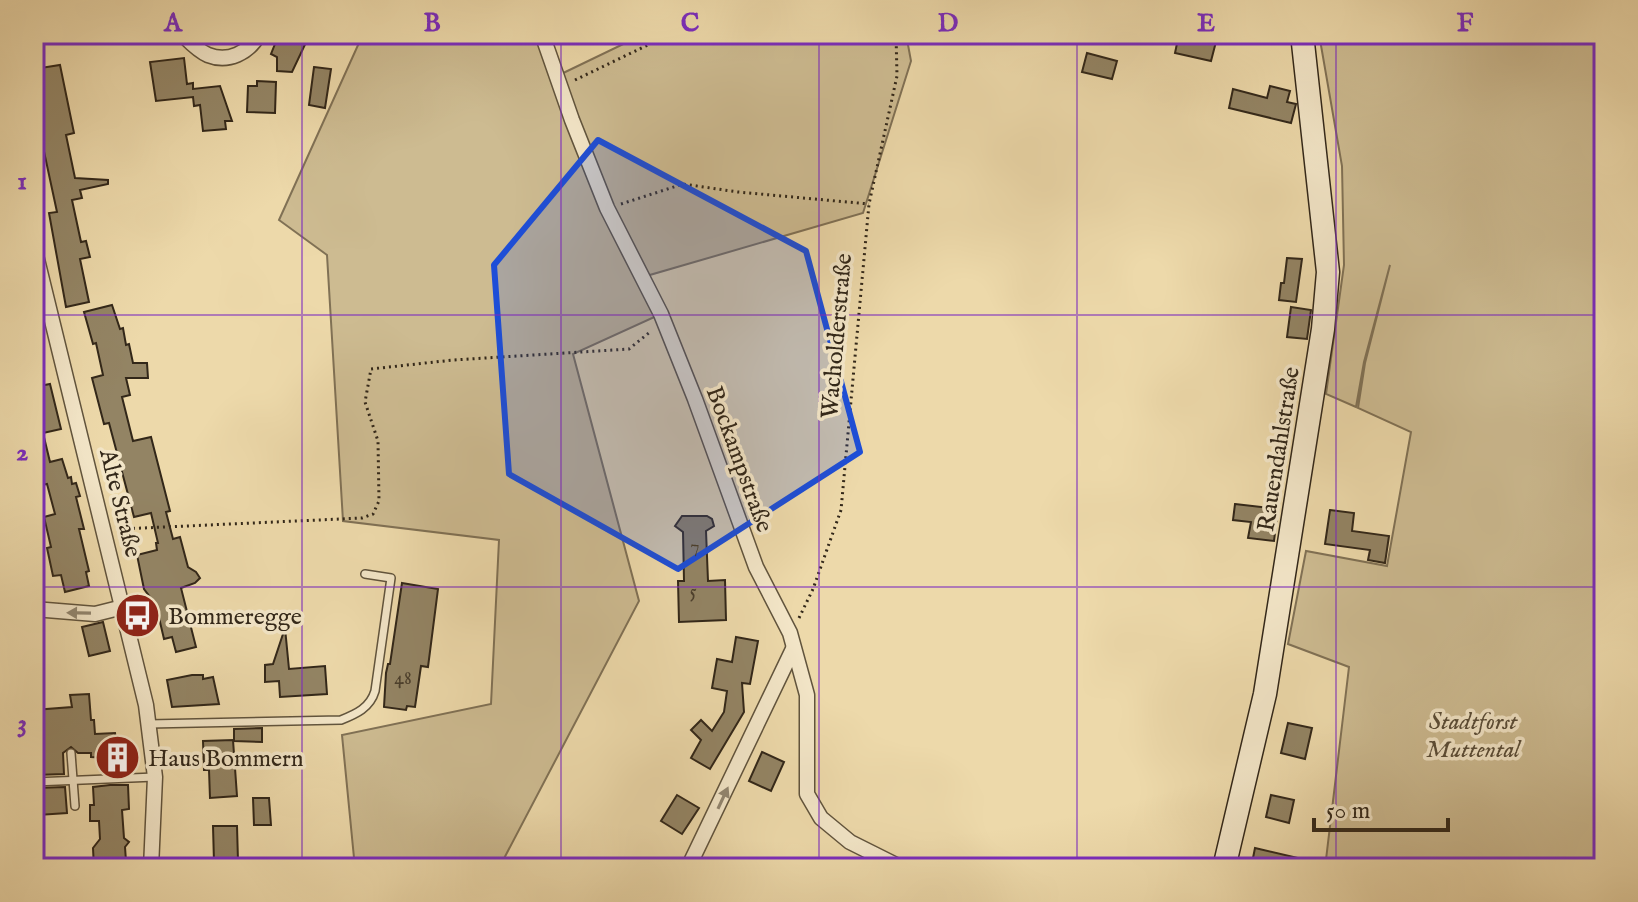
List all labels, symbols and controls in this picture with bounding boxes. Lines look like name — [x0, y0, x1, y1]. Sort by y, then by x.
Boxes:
text: A — [163, 7, 183, 40]
text: B — [423, 7, 441, 40]
text: C — [681, 7, 700, 40]
text: D — [938, 7, 959, 40]
text: E — [1197, 7, 1215, 40]
text: F — [1457, 7, 1474, 40]
text: 1 — [17, 165, 27, 198]
street label: Wacholderstraße — [815, 252, 860, 420]
street label: Rauendahlstraße — [1251, 365, 1308, 534]
street label: Bockampstraße — [698, 382, 779, 537]
text: 2 — [16, 436, 28, 469]
street label: Alte Straße — [91, 445, 148, 561]
house number: 7 — [690, 534, 700, 559]
house number: 5 — [689, 579, 697, 604]
bus stop icon: Bommeregge — [113, 592, 161, 640]
place label: Bommeregge — [168, 602, 302, 633]
one-way arrow — [66, 607, 91, 620]
house number: 48 — [394, 666, 412, 691]
text: 3 — [17, 707, 27, 740]
park label: Stadtforst Muttental — [1426, 707, 1522, 766]
building icon: Haus Bommern — [93, 734, 141, 782]
place label: Haus Bommern — [148, 744, 304, 775]
scale bar — [1314, 782, 1448, 832]
one-way arrow — [716, 787, 730, 810]
text: 50 m — [1326, 796, 1370, 827]

